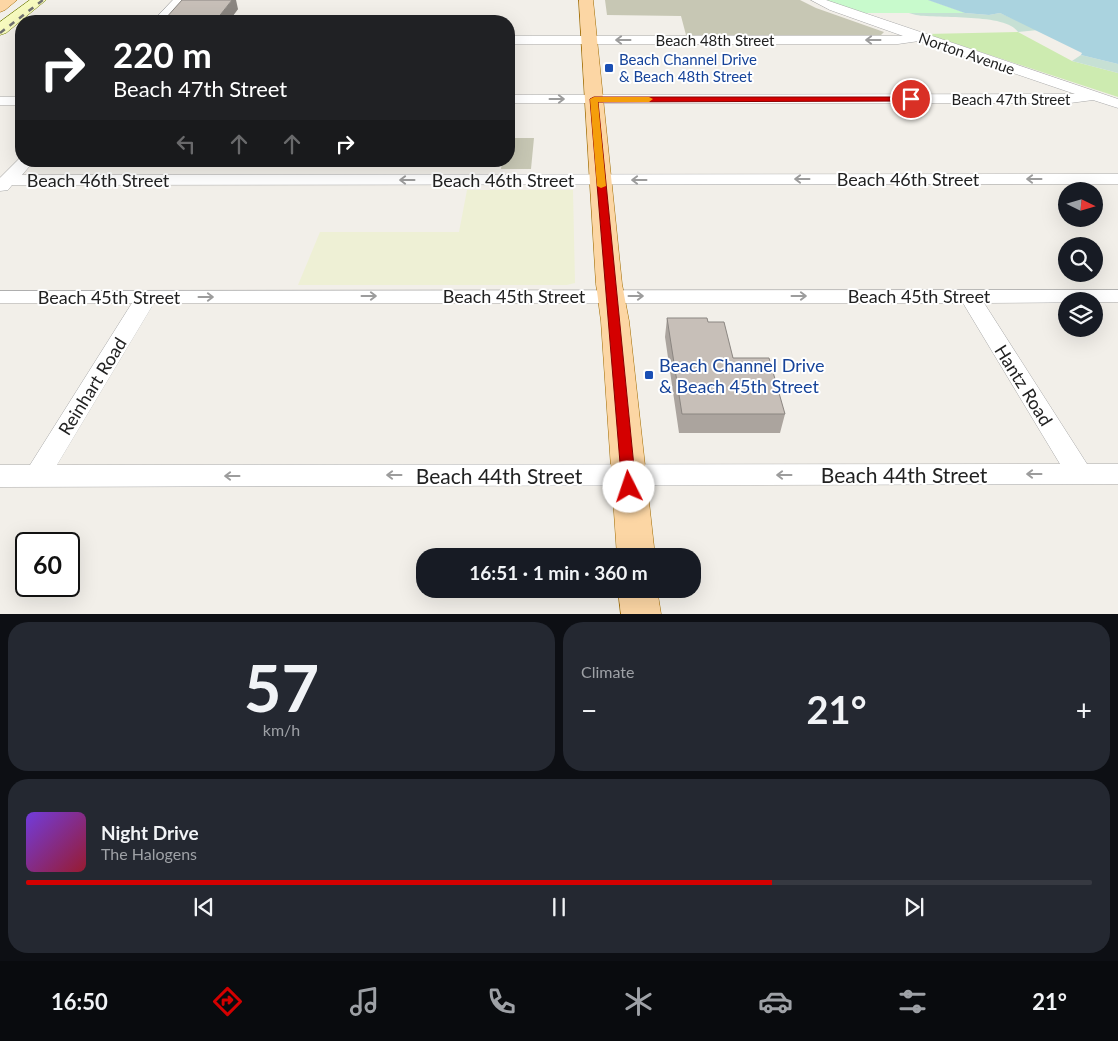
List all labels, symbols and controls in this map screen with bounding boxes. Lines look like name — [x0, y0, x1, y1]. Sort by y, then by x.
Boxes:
street label: Norton Avenue — [917, 28, 1017, 78]
street label: Beach 48th Street — [656, 31, 775, 49]
text: 220 m — [113, 33, 212, 75]
icon: right — [30, 35, 95, 100]
one-way arrow — [615, 35, 631, 45]
one-way arrow — [865, 35, 881, 45]
place label: Beach Channel Drive & Beach 48th Street — [619, 50, 757, 85]
marker: Beach Channel Drive & Beach 48th Street — [603, 62, 615, 74]
text: Beach 47th Street — [113, 75, 287, 102]
pin — [890, 78, 932, 120]
icon: arrive — [897, 85, 925, 113]
street label: Beach 47th Street — [952, 90, 1071, 108]
one-way arrow — [549, 94, 565, 104]
icon: left — [172, 130, 200, 158]
icon: ahead — [225, 130, 253, 158]
icon: ahead — [278, 130, 306, 158]
icon: right — [331, 130, 359, 158]
street label: Beach 46th Street — [837, 168, 980, 190]
street label: Beach 46th Street — [27, 169, 170, 191]
street label: Beach 46th Street — [432, 169, 575, 191]
one-way arrow — [794, 174, 810, 184]
one-way arrow — [1027, 174, 1043, 184]
one-way arrow — [399, 175, 416, 185]
one-way arrow — [632, 175, 648, 185]
north arrow — [1058, 182, 1102, 228]
map controls — [1058, 182, 1103, 337]
button: search — [1058, 237, 1103, 282]
street label: Beach 45th Street — [443, 285, 586, 307]
street label: Beach 45th Street — [848, 285, 991, 307]
street label: Beach 45th Street — [38, 286, 181, 308]
one-way arrow — [360, 291, 376, 301]
one-way arrow — [628, 291, 644, 301]
one-way arrow — [790, 291, 806, 301]
one-way arrow — [198, 292, 214, 302]
button: layers — [1058, 292, 1103, 337]
street label: Reinhart Road — [53, 333, 131, 439]
street label: Hantz Road — [990, 340, 1058, 430]
place label: Beach Channel Drive & Beach 45th Street — [659, 354, 825, 397]
marker: Beach Channel Drive & Beach 45th Street — [643, 369, 655, 381]
position arrow — [602, 460, 654, 512]
street label: Beach 44th Street — [821, 462, 988, 487]
street label: Beach 44th Street — [416, 463, 583, 488]
one-way arrow — [1027, 469, 1043, 479]
one-way arrow — [387, 470, 403, 480]
one-way arrow — [777, 470, 793, 480]
one-way arrow — [224, 471, 240, 481]
speed limit sign: 60 — [15, 532, 80, 597]
text: 16:51 · 1 min · 360 m — [469, 561, 648, 584]
text: 57 — [244, 648, 319, 726]
text: Climate — [581, 662, 634, 681]
text: 21° — [807, 686, 866, 732]
text: − — [581, 693, 597, 727]
text: + — [1076, 693, 1092, 727]
text: km/h — [263, 720, 300, 739]
text: Night Drive — [101, 821, 199, 844]
text: The Halogens — [101, 844, 197, 863]
icon: previous — [190, 893, 218, 921]
icon: pause — [545, 893, 573, 921]
icon: next — [900, 893, 928, 921]
icon: directions — [210, 984, 245, 1019]
icon: music — [347, 984, 382, 1019]
icon: phone — [484, 984, 519, 1019]
icon: climate — [621, 984, 656, 1019]
icon: car — [758, 984, 793, 1019]
icon: filters — [895, 984, 930, 1019]
text: 16:50 — [51, 988, 108, 1015]
text: 21° — [1032, 988, 1067, 1015]

